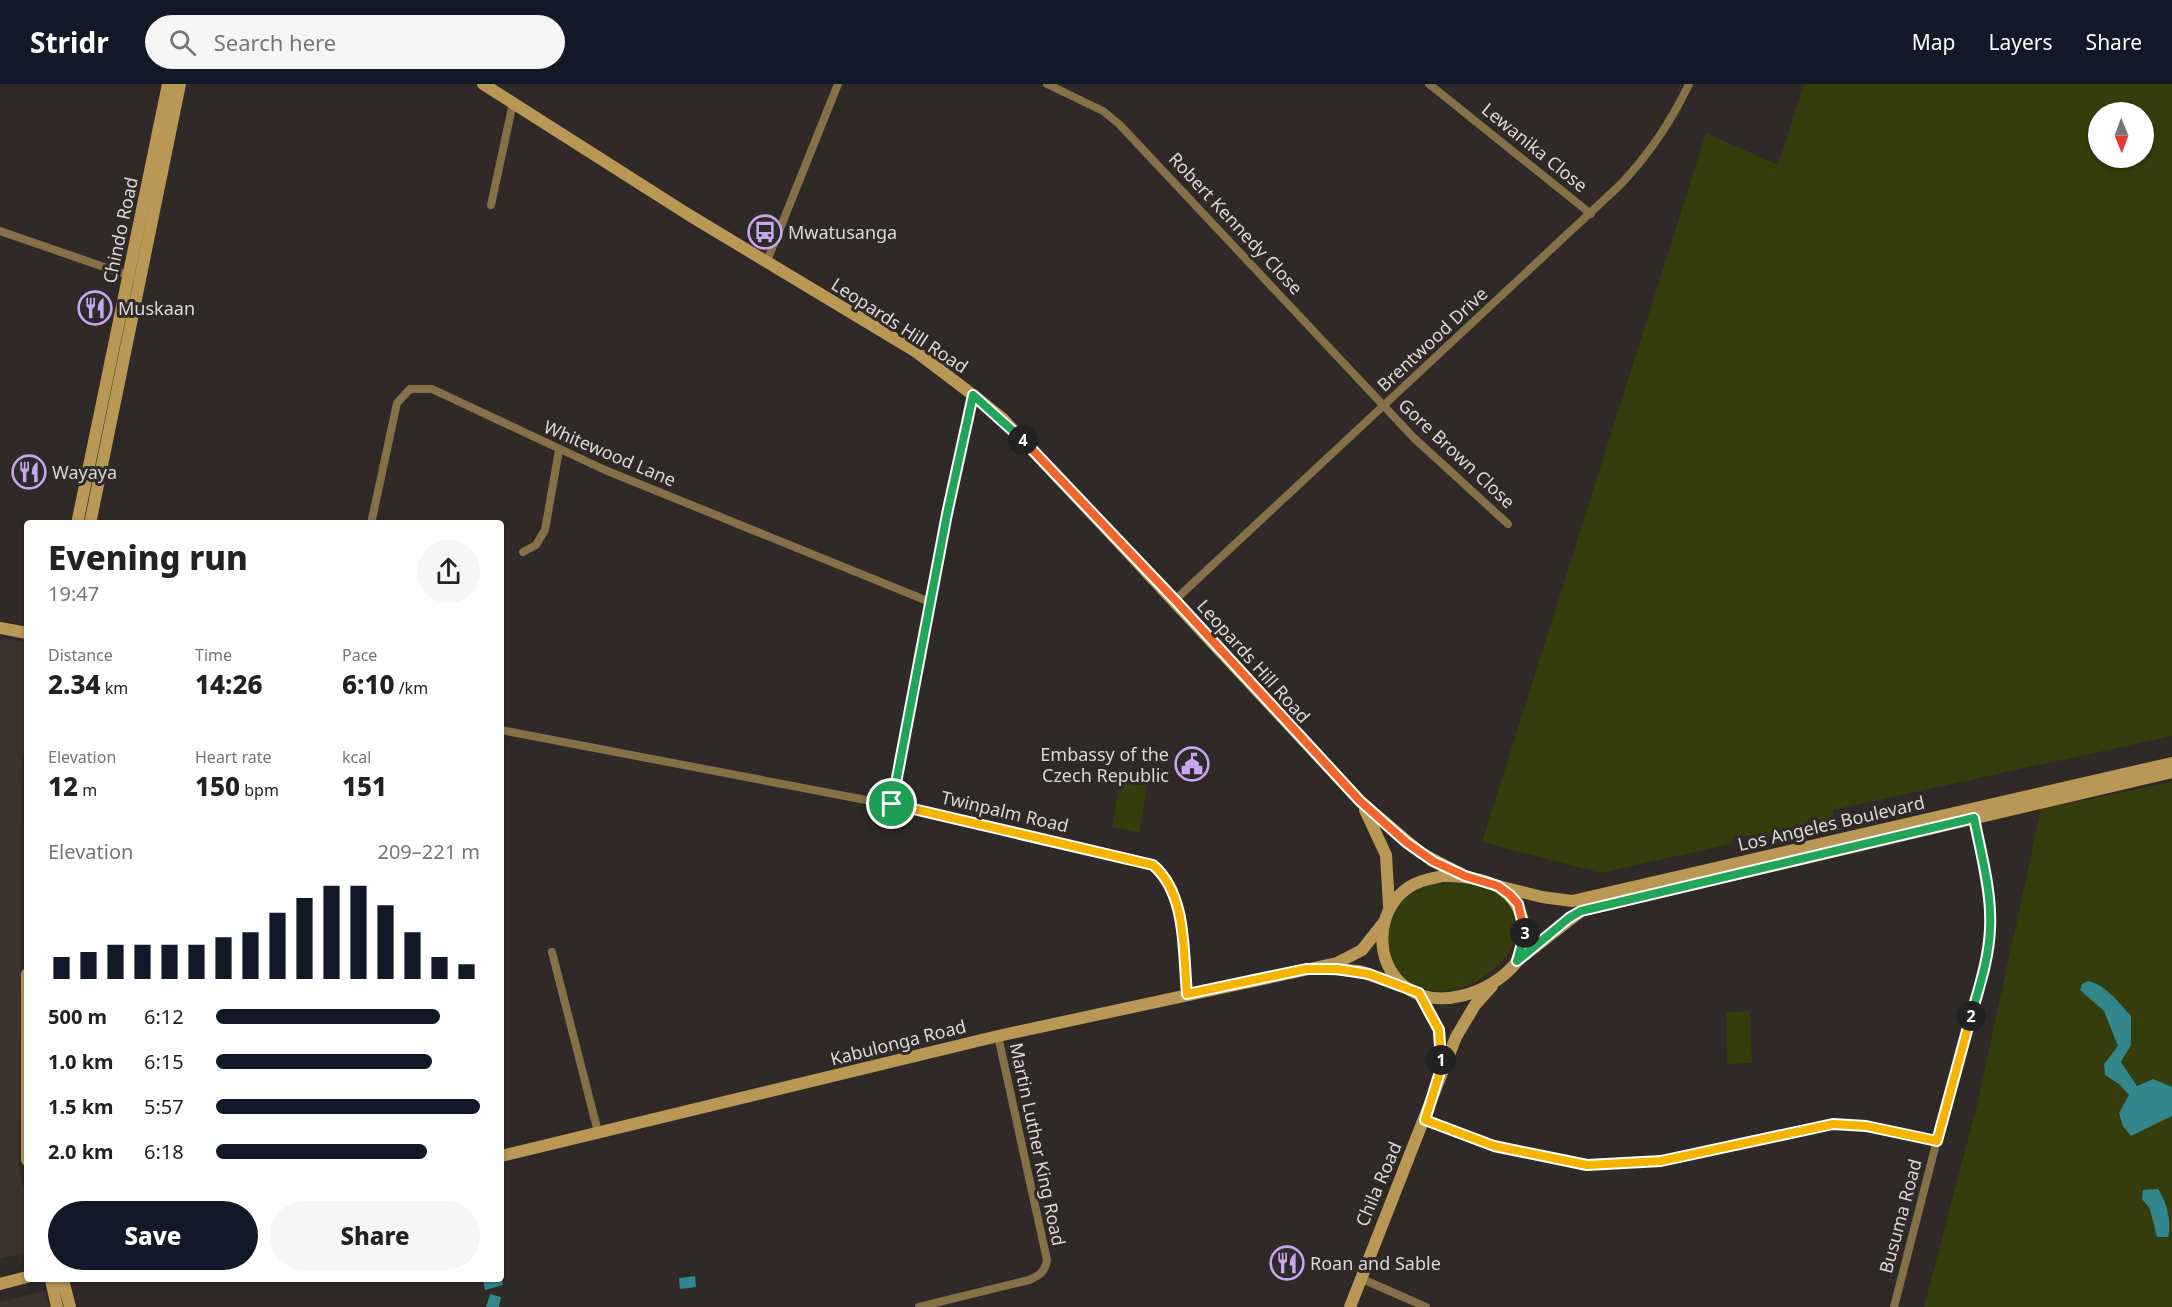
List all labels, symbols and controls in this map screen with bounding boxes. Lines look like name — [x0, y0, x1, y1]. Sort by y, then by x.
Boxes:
search box — [145, 15, 565, 69]
text: Stridr — [30, 23, 109, 61]
icon: search — [166, 26, 199, 59]
text: Search here — [214, 27, 336, 57]
text: Map — [1912, 28, 1956, 56]
text: Layers — [1989, 28, 2053, 56]
text: Share — [2086, 28, 2142, 56]
street label: Lewanika Close — [1477, 97, 1593, 197]
north arrow — [2088, 102, 2154, 168]
map controls — [2088, 102, 2154, 168]
street label: Robert Kennedy Close — [1164, 147, 1308, 299]
street label: Chindo Road — [97, 175, 143, 285]
bus stop icon: Mwatusanga — [747, 214, 783, 250]
place label: Mwatusanga — [788, 220, 897, 244]
street label: Leopards Hill Road — [827, 272, 973, 378]
street label: Brentwood Drive — [1372, 282, 1492, 396]
restaurant icon: Muskaan — [77, 290, 113, 326]
place label: Muskaan — [118, 296, 195, 320]
street label: Gore Brown Close — [1394, 393, 1520, 513]
street label: Whitewood Lane — [540, 414, 680, 492]
pin: 4 — [1008, 425, 1038, 455]
text: 4 — [1018, 429, 1028, 451]
restaurant icon: Wayaya — [11, 454, 47, 490]
place label: Wayaya — [52, 460, 117, 484]
text: Evening run — [48, 535, 248, 580]
button: share — [417, 540, 480, 603]
text: 19:47 — [48, 580, 99, 607]
street label: Leopards Hill Road — [1192, 594, 1316, 728]
text: Distance — [48, 644, 113, 666]
text: Time — [195, 644, 232, 666]
text: Pace — [342, 644, 377, 666]
text: 2.34 — [48, 666, 101, 702]
text: 14:26 — [195, 666, 263, 702]
text: 6:10 — [342, 666, 395, 702]
text: km — [101, 677, 128, 699]
text: /km — [395, 677, 428, 699]
place label: Embassy of the Czech Republic — [1040, 742, 1169, 787]
text: Elevation — [48, 746, 116, 768]
text: Heart rate — [195, 746, 271, 768]
text: kcal — [342, 746, 371, 768]
public building icon: Embassy of the Czech Republic — [1174, 746, 1210, 782]
text: 12 — [48, 768, 78, 804]
text: 150 — [195, 768, 240, 804]
text: 151 — [342, 768, 387, 804]
pin — [866, 778, 917, 829]
text: m — [78, 779, 97, 801]
text: bpm — [240, 779, 279, 801]
street label: Twinpalm Road — [939, 785, 1071, 837]
icon: arrive — [875, 787, 908, 820]
street label: Los Angeles Boulevard — [1735, 790, 1927, 856]
text: Elevation — [48, 838, 133, 865]
text: 209–221 m — [377, 838, 480, 865]
pin: 3 — [1510, 918, 1540, 948]
text: 3 — [1520, 922, 1530, 944]
pin: 2 — [1956, 1001, 1986, 1031]
text: 500 m — [48, 1003, 107, 1030]
text: 6:12 — [144, 1003, 184, 1030]
text: 2 — [1966, 1005, 1976, 1027]
street label: Kabulonga Road — [828, 1014, 968, 1070]
street label: Martin Luther King Road — [1005, 1040, 1071, 1248]
pin: 1 — [1426, 1045, 1456, 1075]
text: 1.0 km — [48, 1048, 114, 1075]
text: 6:15 — [144, 1048, 184, 1075]
text: 1 — [1436, 1049, 1446, 1071]
text: 1.5 km — [48, 1093, 114, 1120]
text: 5:57 — [144, 1093, 184, 1120]
text: 2.0 km — [48, 1138, 114, 1165]
text: 6:18 — [144, 1138, 184, 1165]
street label: Chila Road — [1349, 1138, 1407, 1230]
street label: Busuma Road — [1873, 1156, 1927, 1276]
button: Save — [48, 1201, 258, 1270]
button: Share — [270, 1201, 480, 1270]
restaurant icon: Roan and Sable — [1269, 1245, 1305, 1281]
place label: Roan and Sable — [1310, 1251, 1441, 1275]

